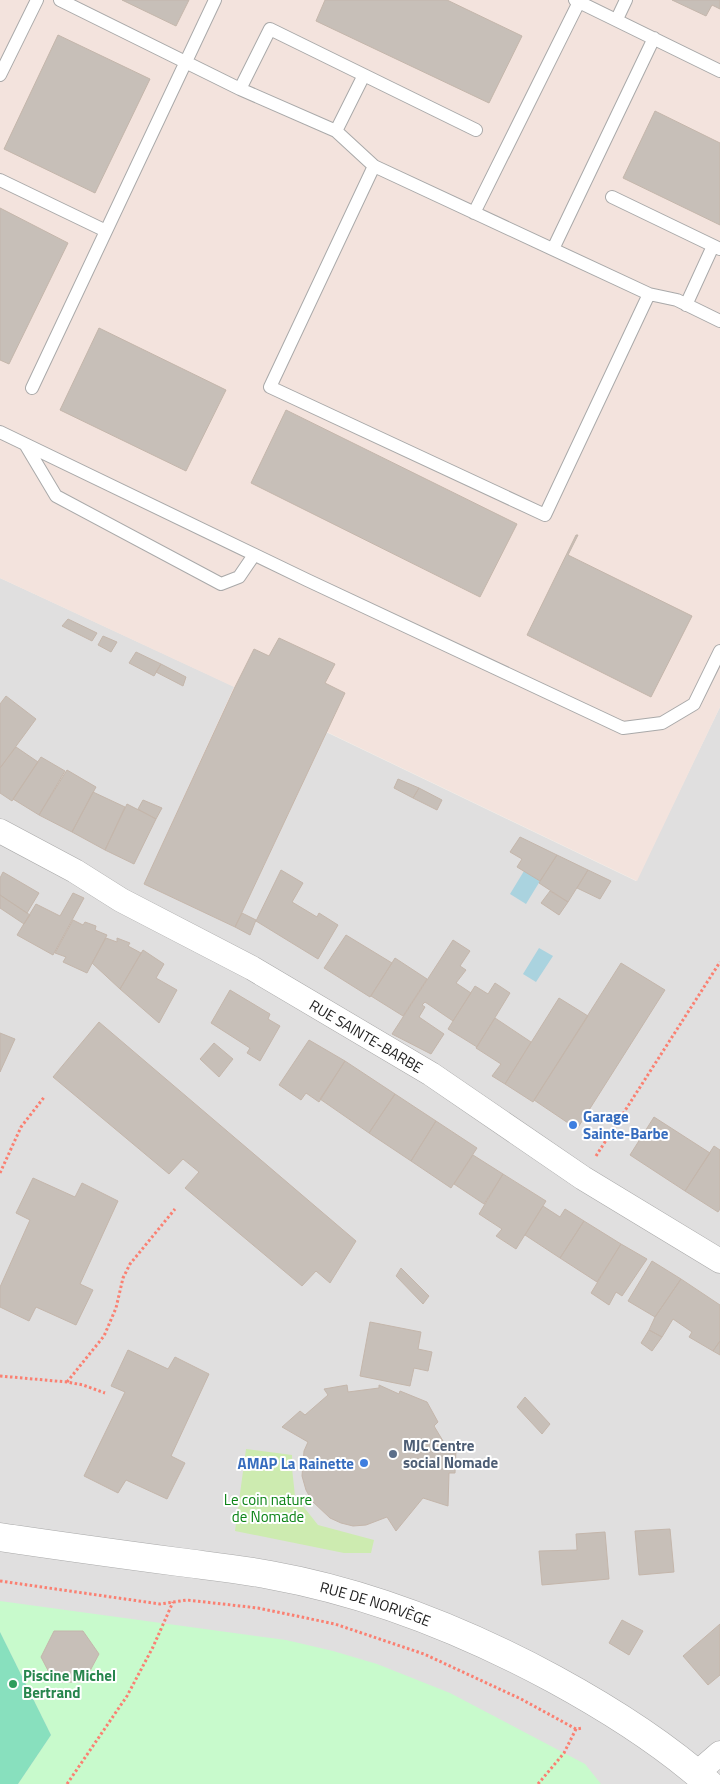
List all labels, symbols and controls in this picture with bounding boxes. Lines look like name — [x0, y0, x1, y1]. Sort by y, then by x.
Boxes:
street label: RUE SAINTE-BARBE — [305, 993, 428, 1078]
place label: Garage Sainte-Barbe — [583, 1105, 669, 1145]
marker: Garage Sainte-Barbe — [567, 1119, 579, 1131]
place label: MJC Centre social Nomade — [403, 1434, 498, 1474]
marker: MJC Centre social Nomade — [387, 1448, 399, 1460]
place label: AMAP La Rainette — [238, 1452, 354, 1475]
marker: AMAP La Rainette — [358, 1457, 370, 1469]
park label: Le coin nature de Nomade — [224, 1488, 312, 1528]
street label: RUE DE NORVÈGE — [318, 1575, 434, 1632]
place label: Piscine Michel Bertrand — [23, 1664, 116, 1704]
marker: Piscine Michel Bertrand — [7, 1678, 19, 1690]

